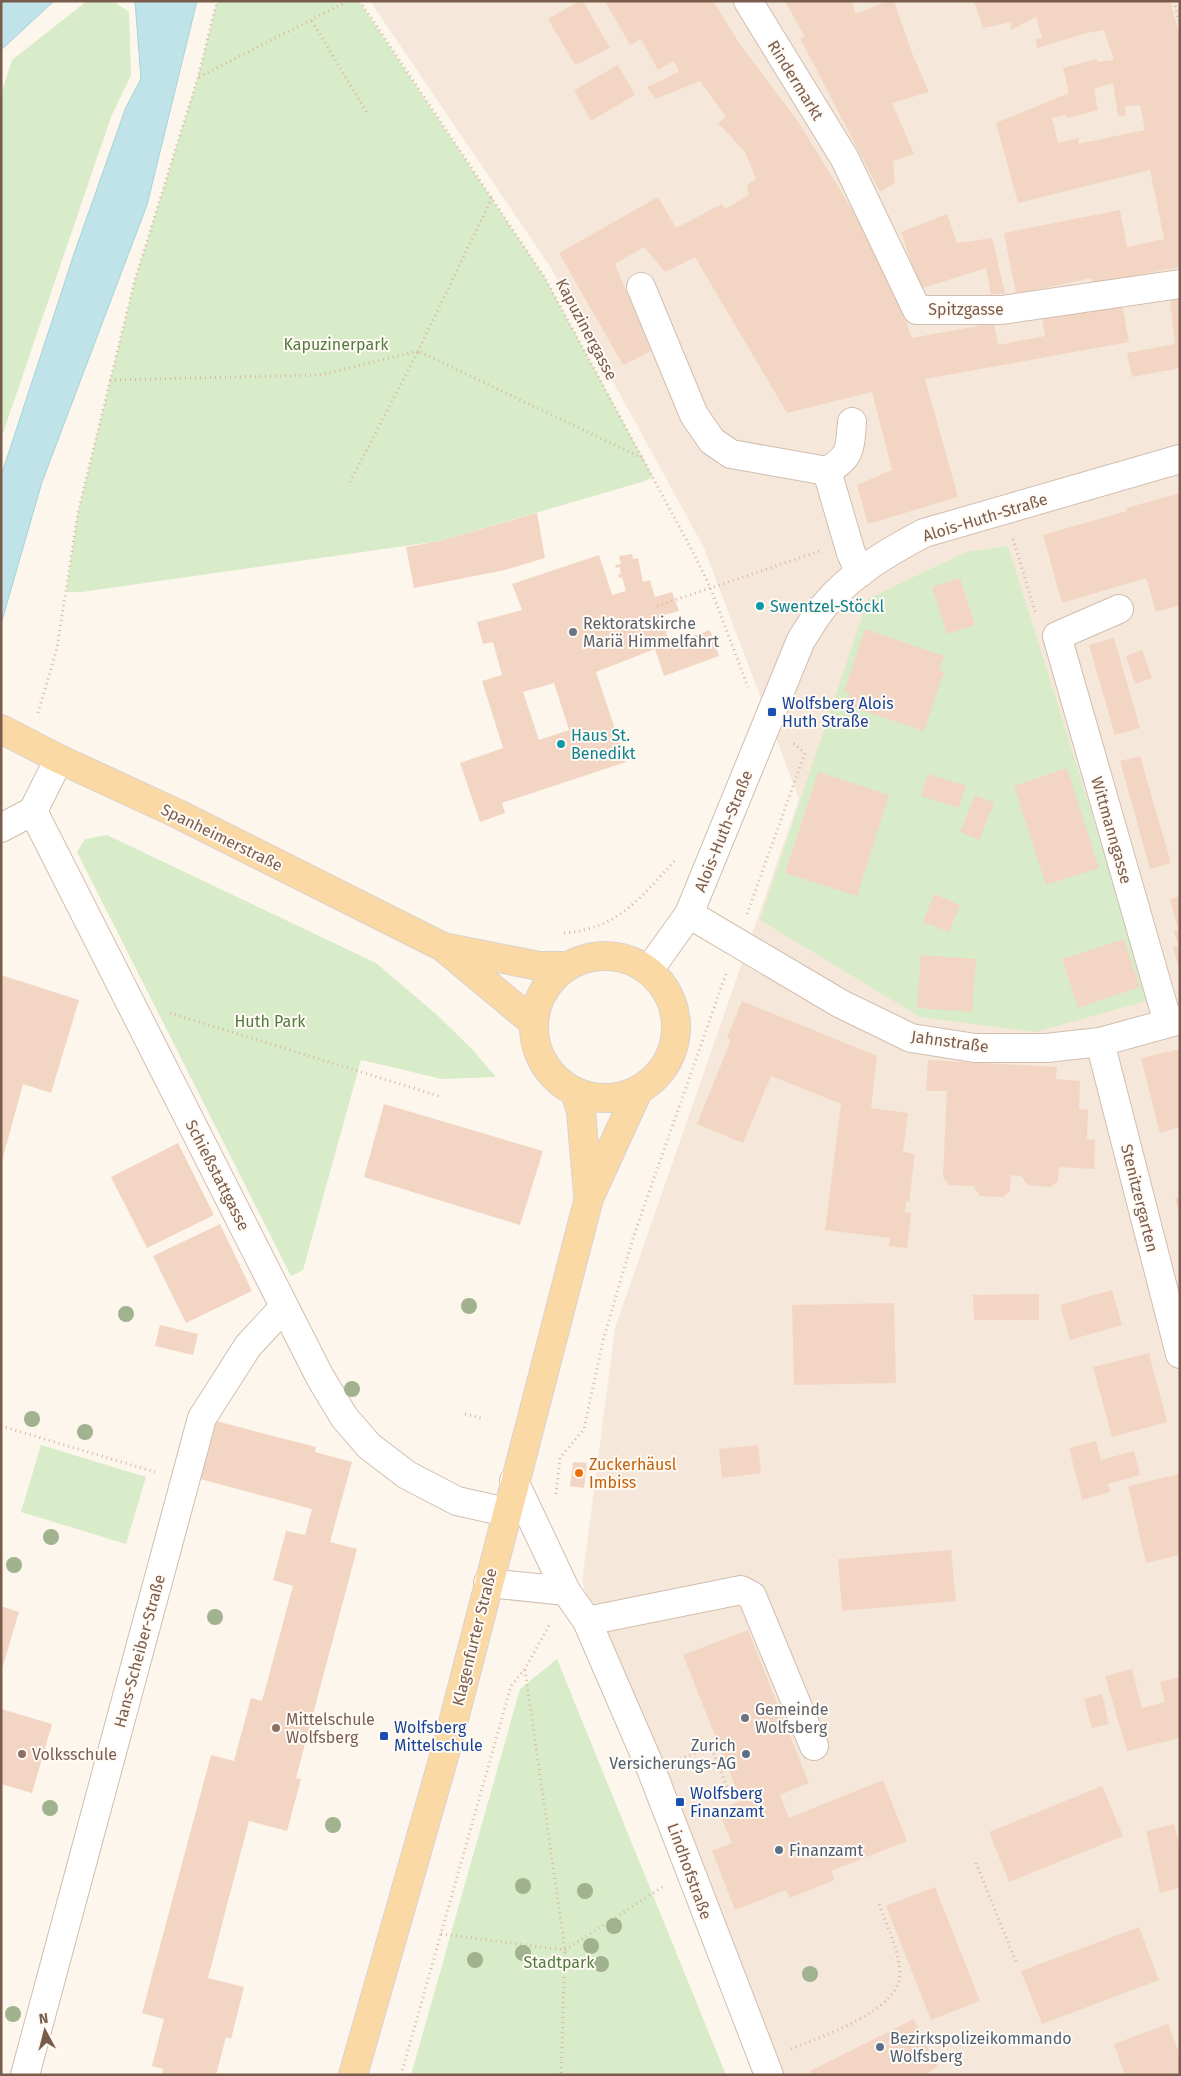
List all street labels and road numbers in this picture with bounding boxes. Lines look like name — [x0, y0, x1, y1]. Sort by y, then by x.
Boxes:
street label: Rindermarkt — [764, 37, 828, 124]
street label: Kapuzinergasse — [552, 275, 621, 383]
street label: Spitzgasse — [928, 300, 1004, 319]
street label: Alois-Huth-Straße — [920, 489, 1050, 546]
street label: Alois-Huth-Straße — [690, 768, 757, 895]
street label: Wittmanngasse — [1087, 774, 1136, 886]
street label: Spanheimerstraße — [158, 800, 286, 875]
street label: Jahnstraße — [910, 1027, 990, 1056]
street label: Schießstattgasse — [181, 1117, 254, 1234]
street label: Stenitzergarten — [1117, 1142, 1162, 1254]
street label: Klagenfurter Straße — [448, 1566, 501, 1708]
street label: Hans-Scheiber-Straße — [110, 1572, 169, 1730]
street label: Lindhofstraße — [663, 1820, 716, 1922]

